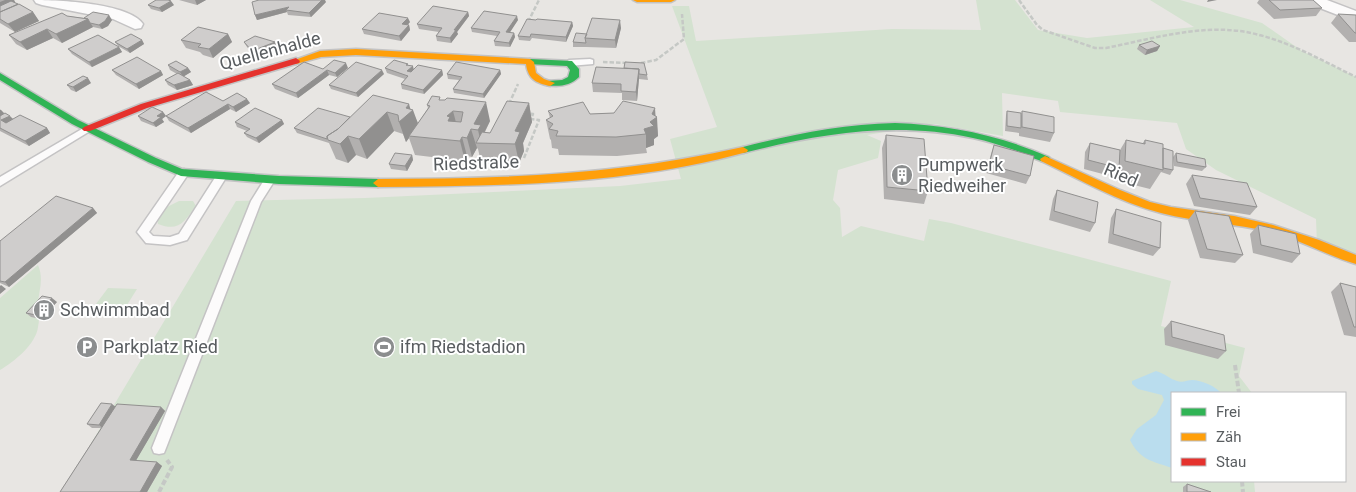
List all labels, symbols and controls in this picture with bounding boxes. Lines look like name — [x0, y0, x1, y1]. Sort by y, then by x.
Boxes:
street label: Quellenhalde — [217, 27, 323, 74]
street label: Riedstraße — [433, 151, 519, 174]
place label: Pumpwerk Riedweiher — [918, 154, 1006, 196]
street label: Ried — [1101, 158, 1141, 191]
building icon: Pumpwerk Riedweiher — [890, 163, 914, 187]
building icon: Schwimmbad — [32, 298, 56, 322]
place label: Schwimmbad — [60, 299, 170, 320]
parking icon: Parkplatz Ried — [75, 335, 99, 359]
sports icon: ifm Riedstadion — [372, 335, 396, 359]
place label: Parkplatz Ried — [103, 336, 218, 357]
place label: ifm Riedstadion — [400, 336, 526, 357]
legend — [1171, 392, 1346, 482]
text: Frei — [1216, 403, 1241, 421]
text: Zäh — [1216, 428, 1241, 446]
text: Stau — [1216, 453, 1246, 471]

